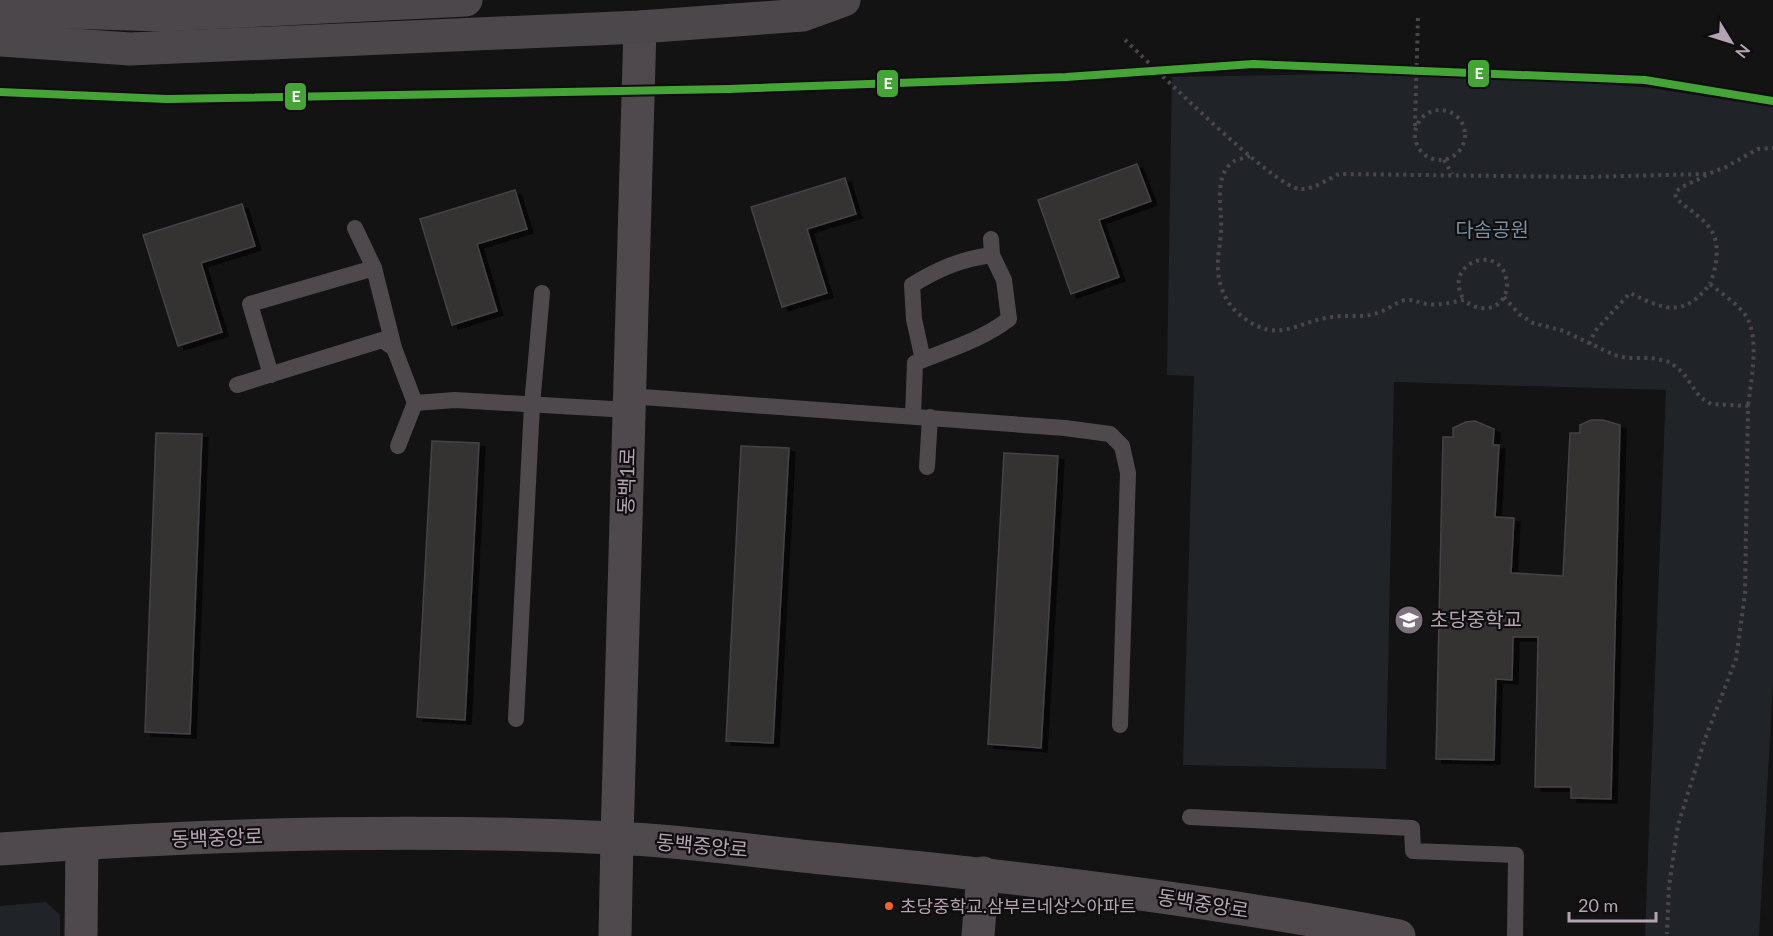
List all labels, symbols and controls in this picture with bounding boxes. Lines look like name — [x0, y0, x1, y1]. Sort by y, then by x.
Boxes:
north arrow — [1701, 12, 1761, 72]
text: N — [1732, 41, 1754, 62]
line badge: E — [1467, 59, 1490, 88]
text: E — [1474, 63, 1484, 82]
line badge: E — [876, 69, 899, 98]
text: E — [883, 73, 893, 92]
line badge: E — [284, 82, 307, 111]
text: E — [291, 86, 301, 105]
park label: 다솜공원 — [1455, 217, 1529, 241]
street label: 동백1로 — [613, 447, 639, 515]
school or university icon: 초당중학교 — [1393, 604, 1425, 636]
place label: 초당중학교 — [1430, 607, 1522, 631]
street label: 동백중앙로 — [171, 823, 263, 851]
street label: 동백중앙로 — [655, 829, 749, 861]
street label: 동백중앙로 — [1156, 884, 1250, 922]
scale bar — [1569, 885, 1656, 923]
text: 20 m — [1578, 894, 1618, 916]
place label: 초당중학교.삼부르네상스아파트 — [900, 895, 1136, 917]
marker: 초당중학교.삼부르네상스아파트 — [883, 900, 895, 912]

